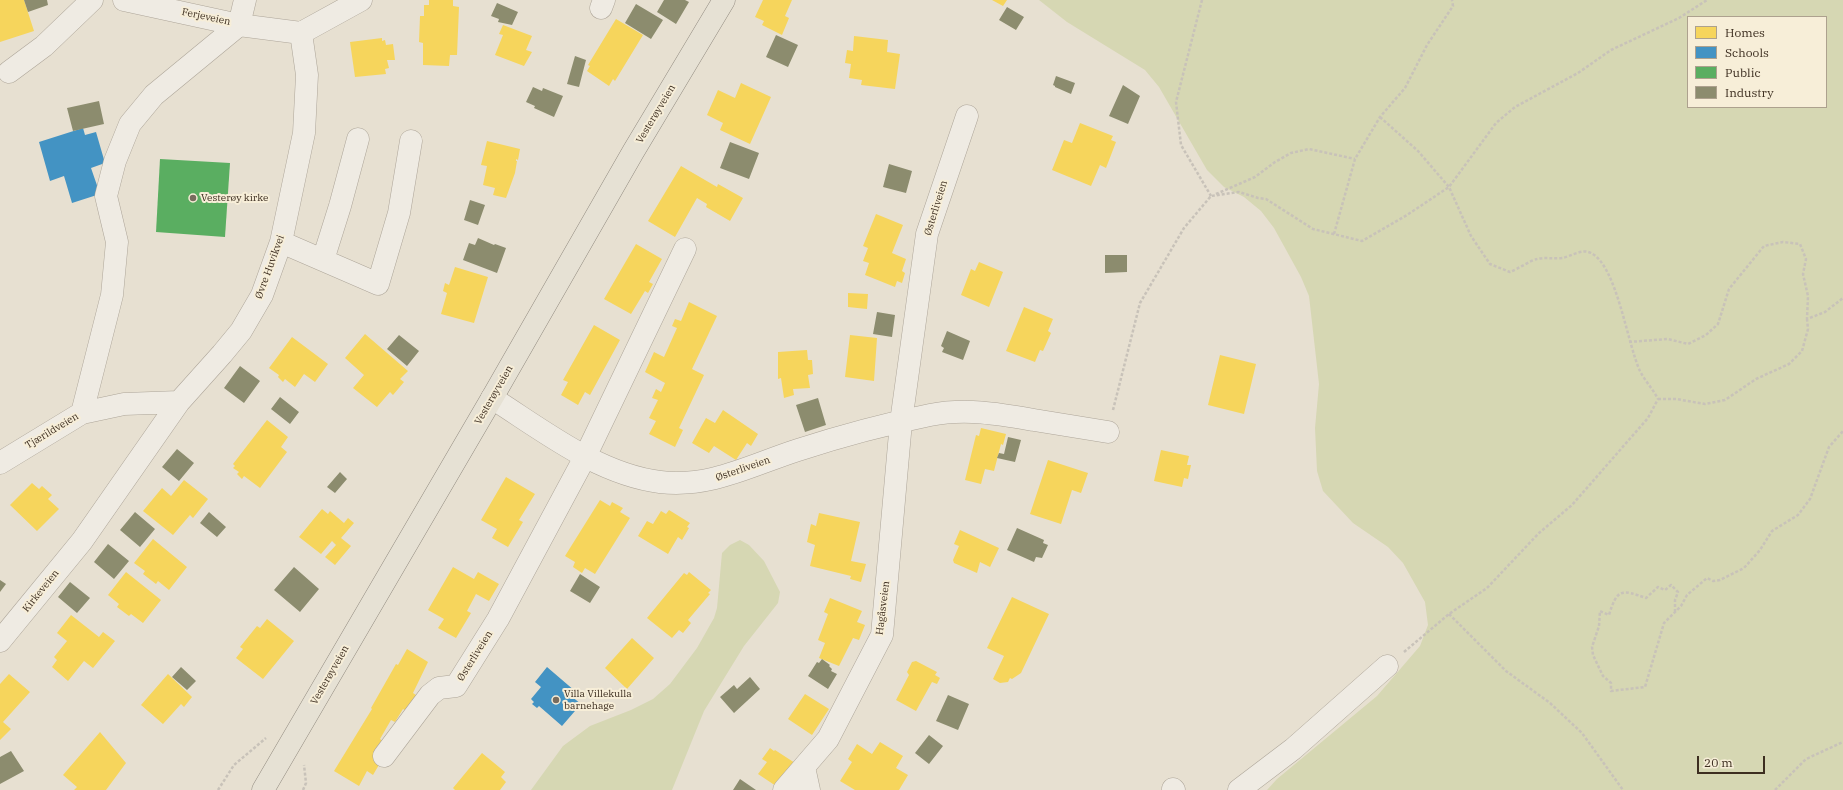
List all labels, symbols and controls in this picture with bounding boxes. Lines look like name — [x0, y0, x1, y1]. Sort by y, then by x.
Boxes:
street label: Ferjeveien — [181, 6, 231, 28]
legend — [1687, 16, 1827, 108]
text: Homes — [1725, 25, 1765, 40]
text: Schools — [1725, 45, 1769, 60]
text: Public — [1725, 65, 1761, 80]
street label: Vesterøyveien — [634, 83, 678, 145]
text: Industry — [1725, 85, 1774, 100]
street label: Østerliveien — [922, 179, 950, 237]
place label: Vesterøy kirke — [201, 192, 268, 204]
marker: Vesterøy kirke — [188, 193, 198, 203]
street label: Øvre Huvikvei — [253, 234, 287, 300]
street label: Vesterøyveien — [472, 363, 516, 427]
street label: Tjærildveien — [23, 410, 81, 452]
street label: Østerliveien — [714, 454, 772, 484]
street label: Kirkeveien — [20, 567, 62, 615]
street label: Hagåsveien — [874, 580, 892, 636]
street label: Østerliveien — [455, 629, 495, 683]
street label: Vesterøyveien — [308, 643, 352, 707]
place label: Villa Villekulla barnehage — [564, 688, 632, 712]
marker: Villa Villekulla barnehage — [551, 695, 561, 705]
scale bar — [1699, 748, 1767, 774]
text: 20 m — [1704, 755, 1733, 770]

